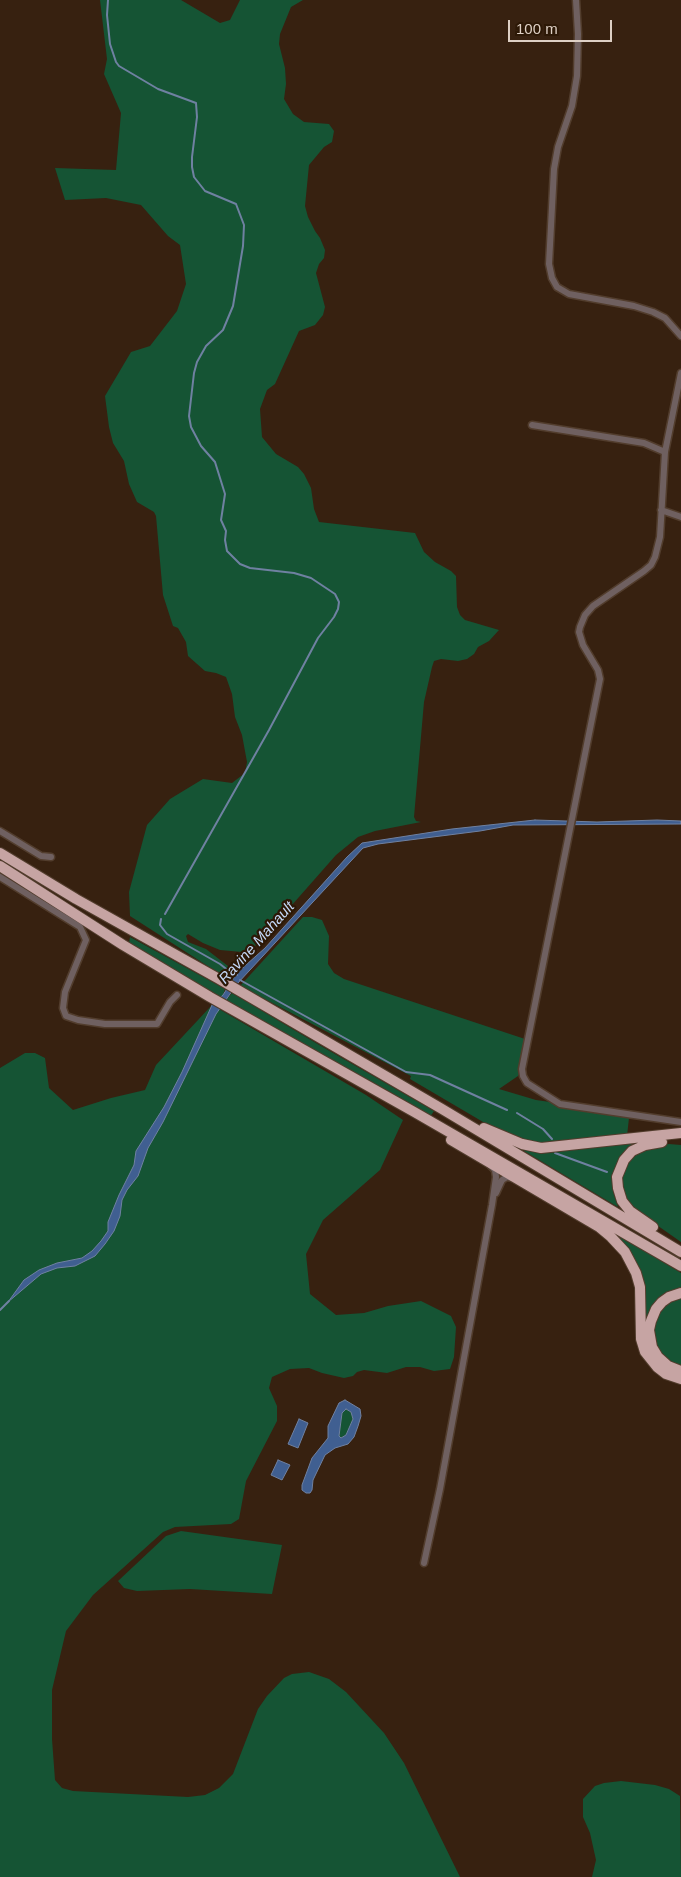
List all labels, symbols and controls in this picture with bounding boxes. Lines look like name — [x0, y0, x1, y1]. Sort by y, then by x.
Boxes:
scale bar — [511, 10, 615, 42]
text: 100 m — [516, 20, 558, 37]
water label: Ravine Mahault — [215, 898, 299, 988]

